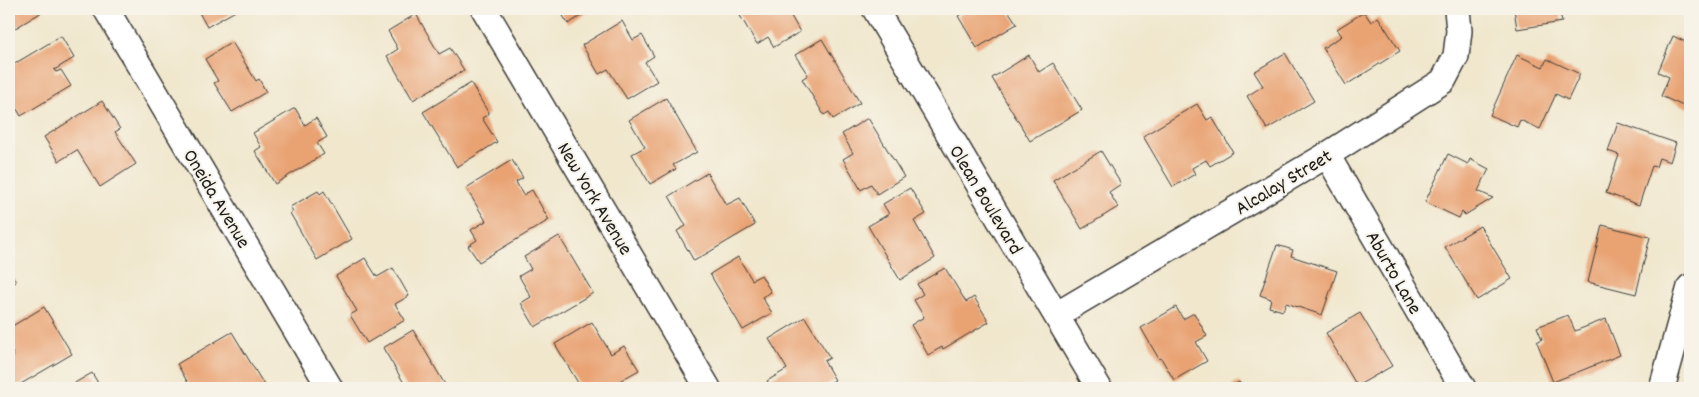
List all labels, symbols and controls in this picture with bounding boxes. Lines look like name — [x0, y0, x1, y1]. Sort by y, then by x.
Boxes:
street label: New York Avenue — [549, 138, 638, 261]
street label: Olean Boulevard — [941, 140, 1028, 261]
street label: Alcalay Street — [1231, 144, 1338, 224]
street label: Oneida Avenue — [175, 145, 256, 255]
street label: Aburto Lane — [1357, 227, 1428, 321]

